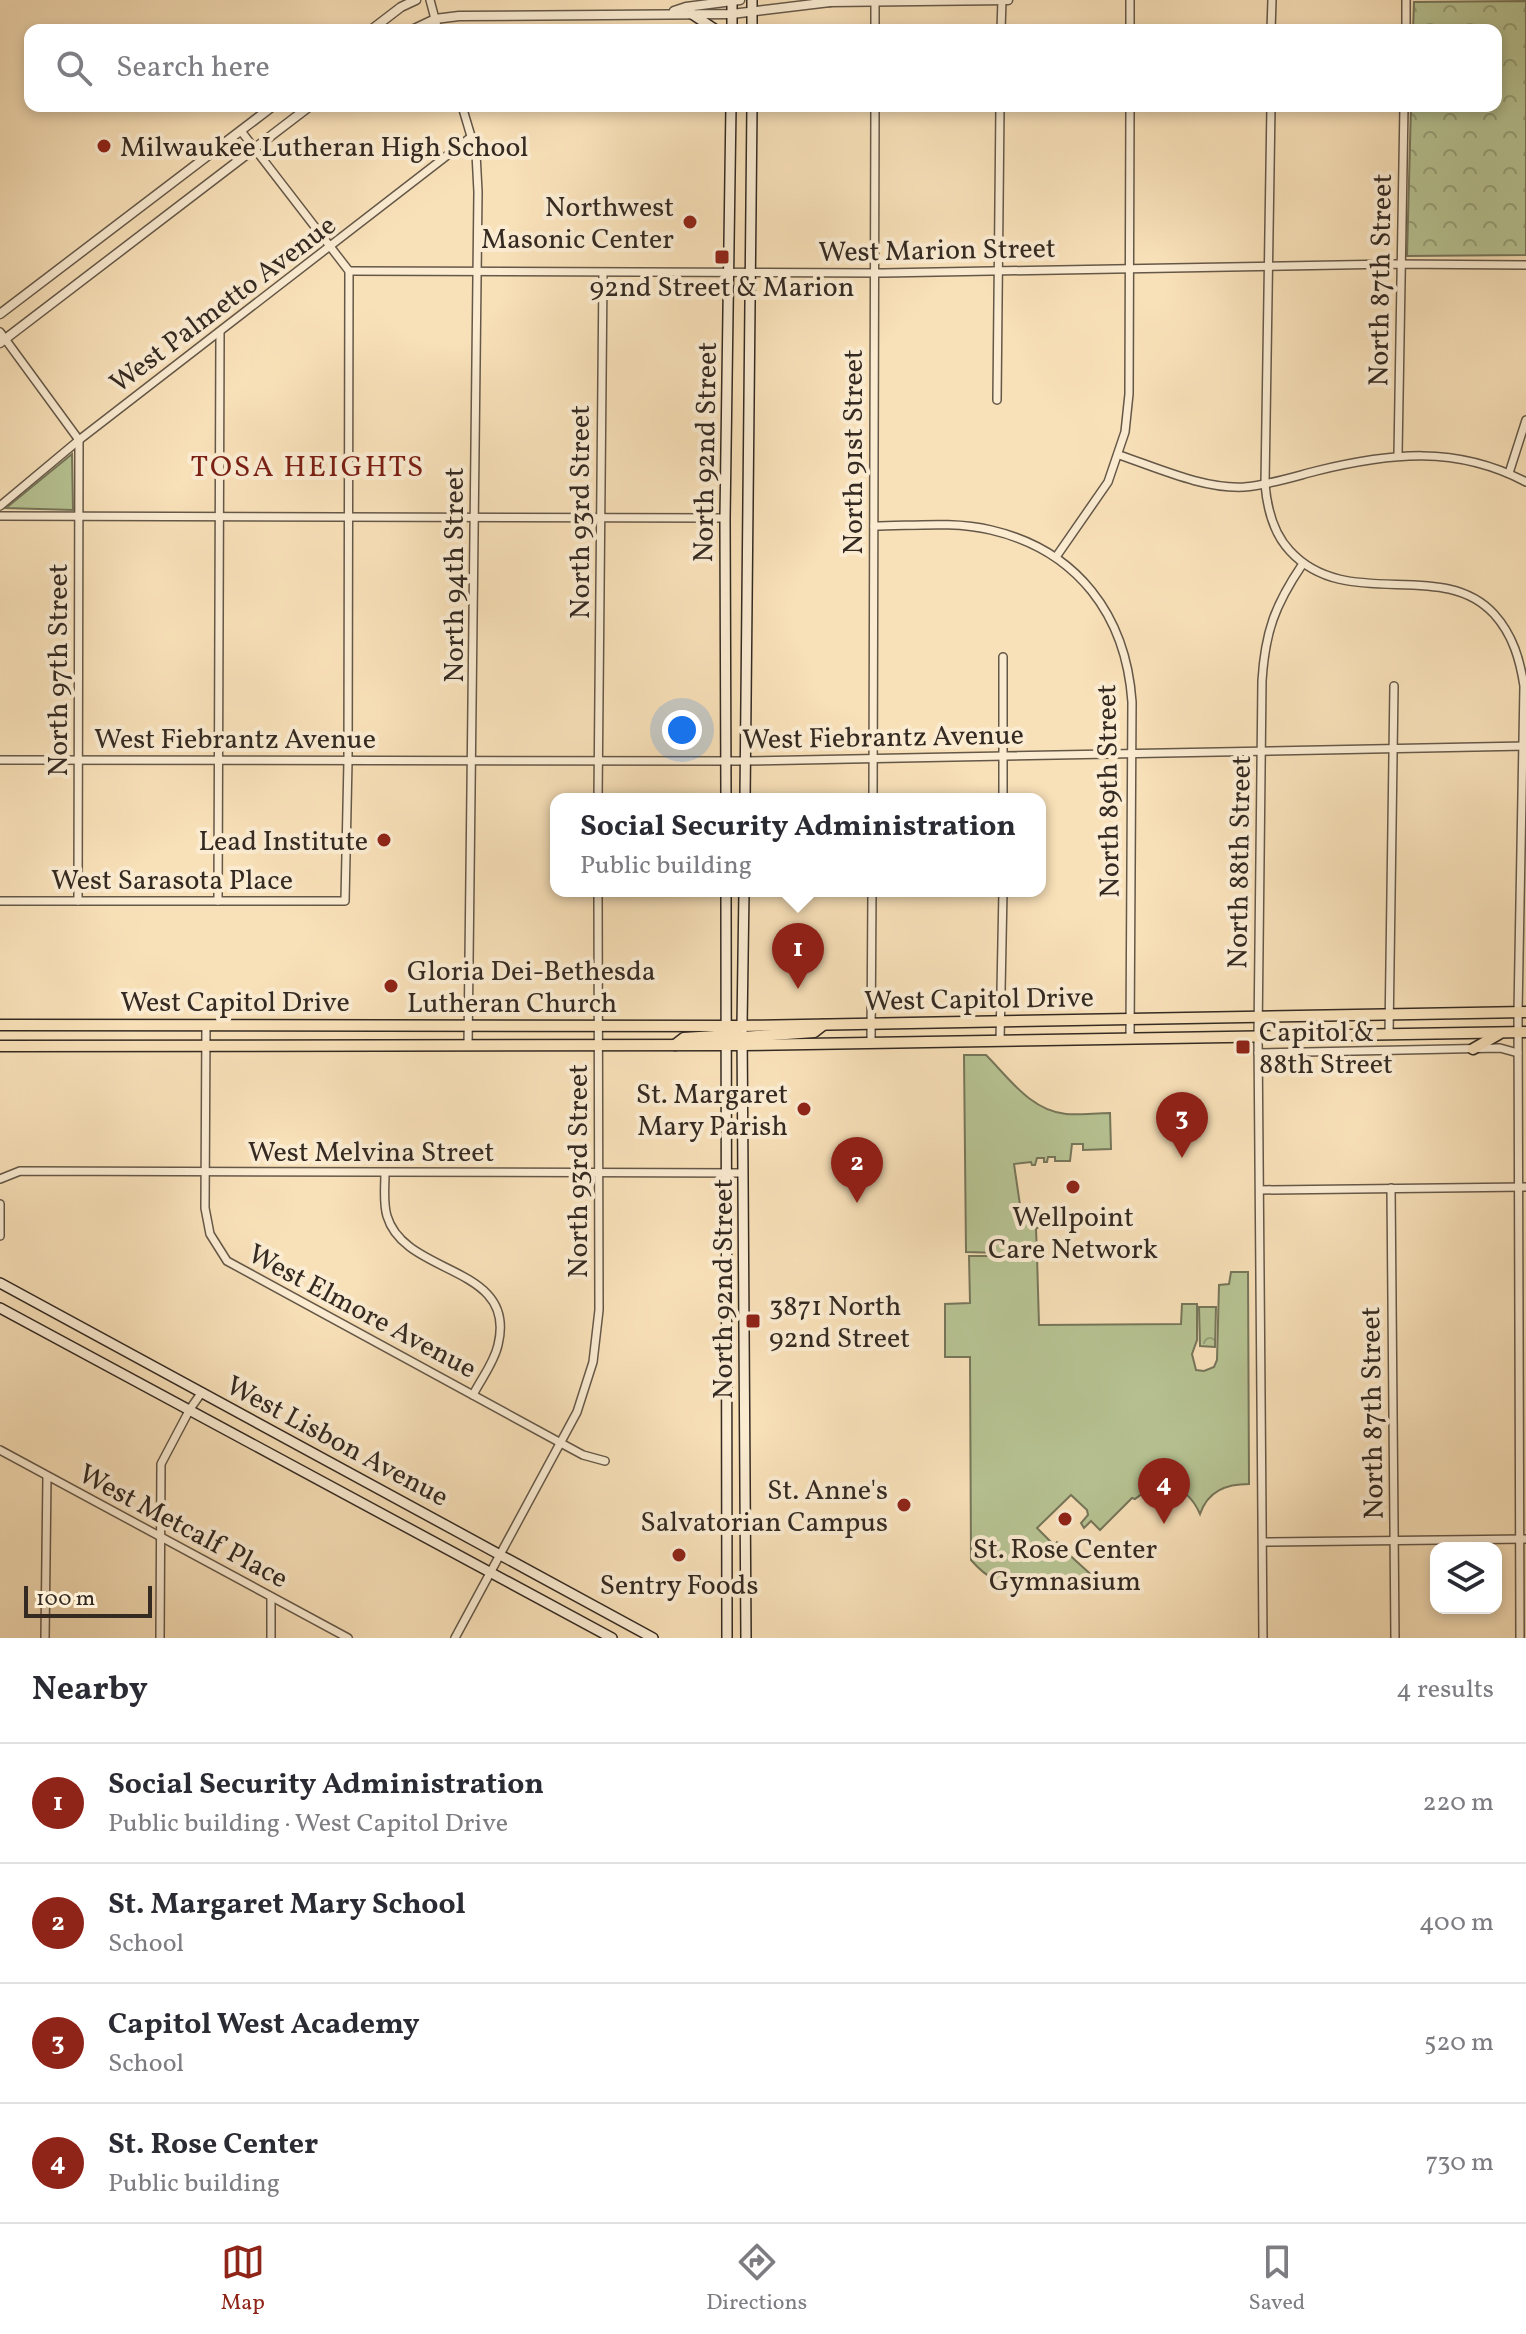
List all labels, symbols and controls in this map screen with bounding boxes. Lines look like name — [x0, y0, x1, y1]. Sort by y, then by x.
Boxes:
search box — [24, 24, 1502, 112]
icon: search — [52, 46, 96, 90]
text: Search here — [116, 47, 270, 89]
place label: Milwaukee Lutheran High School — [120, 129, 528, 168]
marker: Milwaukee Lutheran High School — [95, 137, 113, 155]
street label: North 87th Street — [1360, 173, 1403, 387]
place label: Northwest Masonic Center — [481, 189, 674, 260]
street label: West Palmetto Avenue — [102, 207, 345, 403]
marker: Northwest Masonic Center — [681, 213, 699, 231]
street label: West Marion Street — [818, 230, 1056, 273]
marker: 92nd Street & Marion — [713, 248, 731, 266]
place label: 92nd Street & Marion — [590, 269, 854, 308]
street label: North 92nd Street — [685, 341, 728, 563]
street label: North 91st Street — [835, 349, 874, 555]
street label: North 93rd Street — [562, 405, 601, 619]
district label: TOSA HEIGHTS — [191, 447, 425, 489]
street label: North 94th Street — [436, 467, 475, 683]
street label: North 97th Street — [40, 563, 79, 777]
street label: North 89th Street — [1088, 684, 1131, 898]
your location — [662, 710, 702, 750]
street label: West Fiebrantz Avenue — [742, 717, 1024, 760]
street label: West Fiebrantz Avenue — [94, 721, 376, 760]
street label: North 88th Street — [1219, 755, 1262, 969]
popup — [550, 793, 1046, 897]
text: Social Security Administration — [580, 806, 1016, 848]
place label: Lead Institute — [198, 823, 368, 862]
marker: Lead Institute — [375, 831, 393, 849]
text: Public building — [580, 848, 752, 884]
street label: West Sarasota Place — [51, 862, 293, 901]
pin: 1 — [772, 923, 824, 989]
place label: Gloria Dei-Bethesda Lutheran Church — [407, 953, 656, 1024]
marker: Gloria Dei-Bethesda Lutheran Church — [382, 977, 400, 995]
street label: West Capitol Drive — [864, 979, 1094, 1022]
street label: West Capitol Drive — [120, 984, 350, 1023]
place label: Capitol & 88th Street — [1259, 1014, 1393, 1085]
marker: Capitol & 88th Street — [1234, 1038, 1252, 1056]
street label: North 93rd Street — [560, 1064, 599, 1278]
place label: St. Margaret Mary Parish — [636, 1076, 788, 1147]
pin: 3 — [1156, 1092, 1208, 1158]
marker: St. Margaret Mary Parish — [795, 1100, 813, 1118]
street label: West Melvina Street — [248, 1134, 494, 1173]
pin: 2 — [831, 1137, 883, 1203]
marker: Wellpoint Care Network — [1064, 1178, 1082, 1196]
street label: North 92nd Street — [705, 1179, 744, 1399]
place label: Wellpoint Care Network — [988, 1199, 1158, 1270]
street label: West Elmore Avenue — [241, 1235, 483, 1389]
place label: 3871 North 92nd Street — [769, 1288, 910, 1359]
street label: North 87th Street — [1352, 1306, 1395, 1520]
marker: 3871 North 92nd Street — [744, 1312, 762, 1330]
street label: West Lisbon Avenue — [219, 1367, 455, 1517]
street label: West Metcalf Place — [71, 1456, 294, 1599]
pin: 4 — [1138, 1458, 1190, 1524]
place label: St. Anne's Salvatorian Campus — [640, 1472, 888, 1543]
marker: St. Anne's Salvatorian Campus — [895, 1496, 913, 1514]
marker: St. Rose Center Gymnasium — [1056, 1510, 1074, 1528]
place label: St. Rose Center Gymnasium — [973, 1531, 1158, 1602]
map controls — [1430, 1542, 1502, 1614]
button: layers — [1430, 1542, 1502, 1614]
marker: Sentry Foods — [670, 1546, 688, 1564]
place label: Sentry Foods — [600, 1567, 758, 1606]
scale bar — [24, 1582, 152, 1618]
text: 100 m — [36, 1584, 95, 1615]
text: Nearby — [32, 1667, 148, 1714]
text: 4 results — [1396, 1672, 1494, 1708]
text: Social Security Administration — [108, 1764, 544, 1806]
text: 1 — [53, 1785, 63, 1821]
text: 220 m — [1422, 1785, 1494, 1821]
text: Public building · West Capitol Drive — [108, 1806, 508, 1842]
text: St. Margaret Mary School — [108, 1884, 466, 1926]
text: 2 — [51, 1905, 65, 1941]
text: 400 m — [1419, 1905, 1494, 1941]
text: School — [108, 1926, 184, 1962]
text: Capitol West Academy — [108, 2004, 419, 2046]
text: 3 — [51, 2025, 65, 2061]
text: 520 m — [1424, 2025, 1494, 2061]
text: School — [108, 2046, 184, 2082]
text: St. Rose Center — [108, 2124, 318, 2166]
text: 4 — [50, 2145, 66, 2181]
text: 730 m — [1426, 2145, 1494, 2181]
text: Public building — [108, 2166, 280, 2202]
tab: Map — [221, 2240, 265, 2319]
tab: Directions — [706, 2240, 807, 2319]
tab: Saved — [1249, 2240, 1305, 2319]

